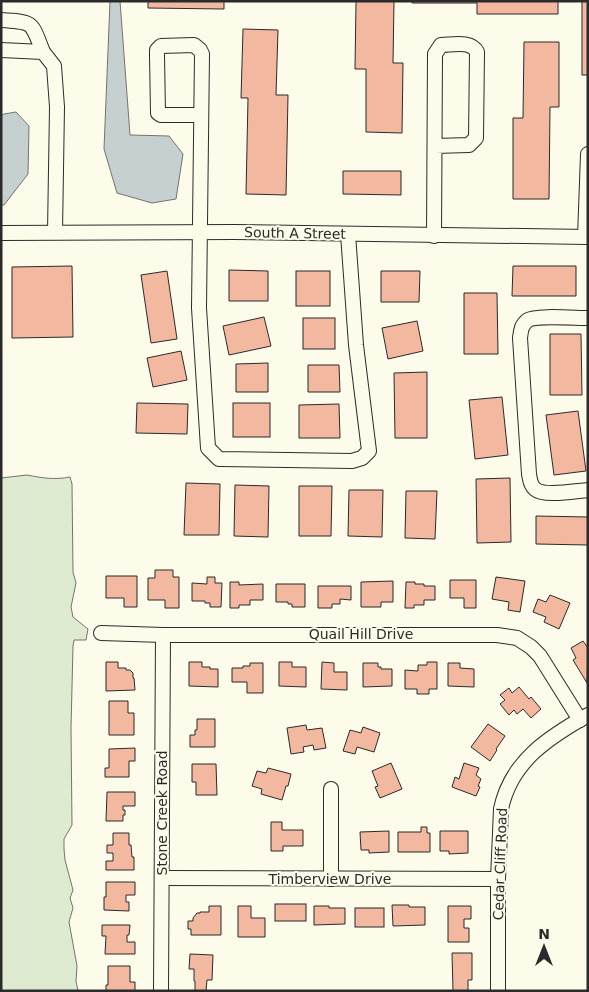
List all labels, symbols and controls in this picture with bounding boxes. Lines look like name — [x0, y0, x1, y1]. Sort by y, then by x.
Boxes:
street label: South A Street — [244, 224, 346, 242]
street label: Quail Hill Drive — [309, 626, 413, 642]
street label: Stone Creek Road — [154, 750, 170, 876]
street label: Cedar Cliff Road — [490, 807, 510, 921]
street label: Timberview Drive — [268, 871, 391, 887]
north arrow — [519, 922, 569, 972]
text: N — [538, 926, 550, 942]

